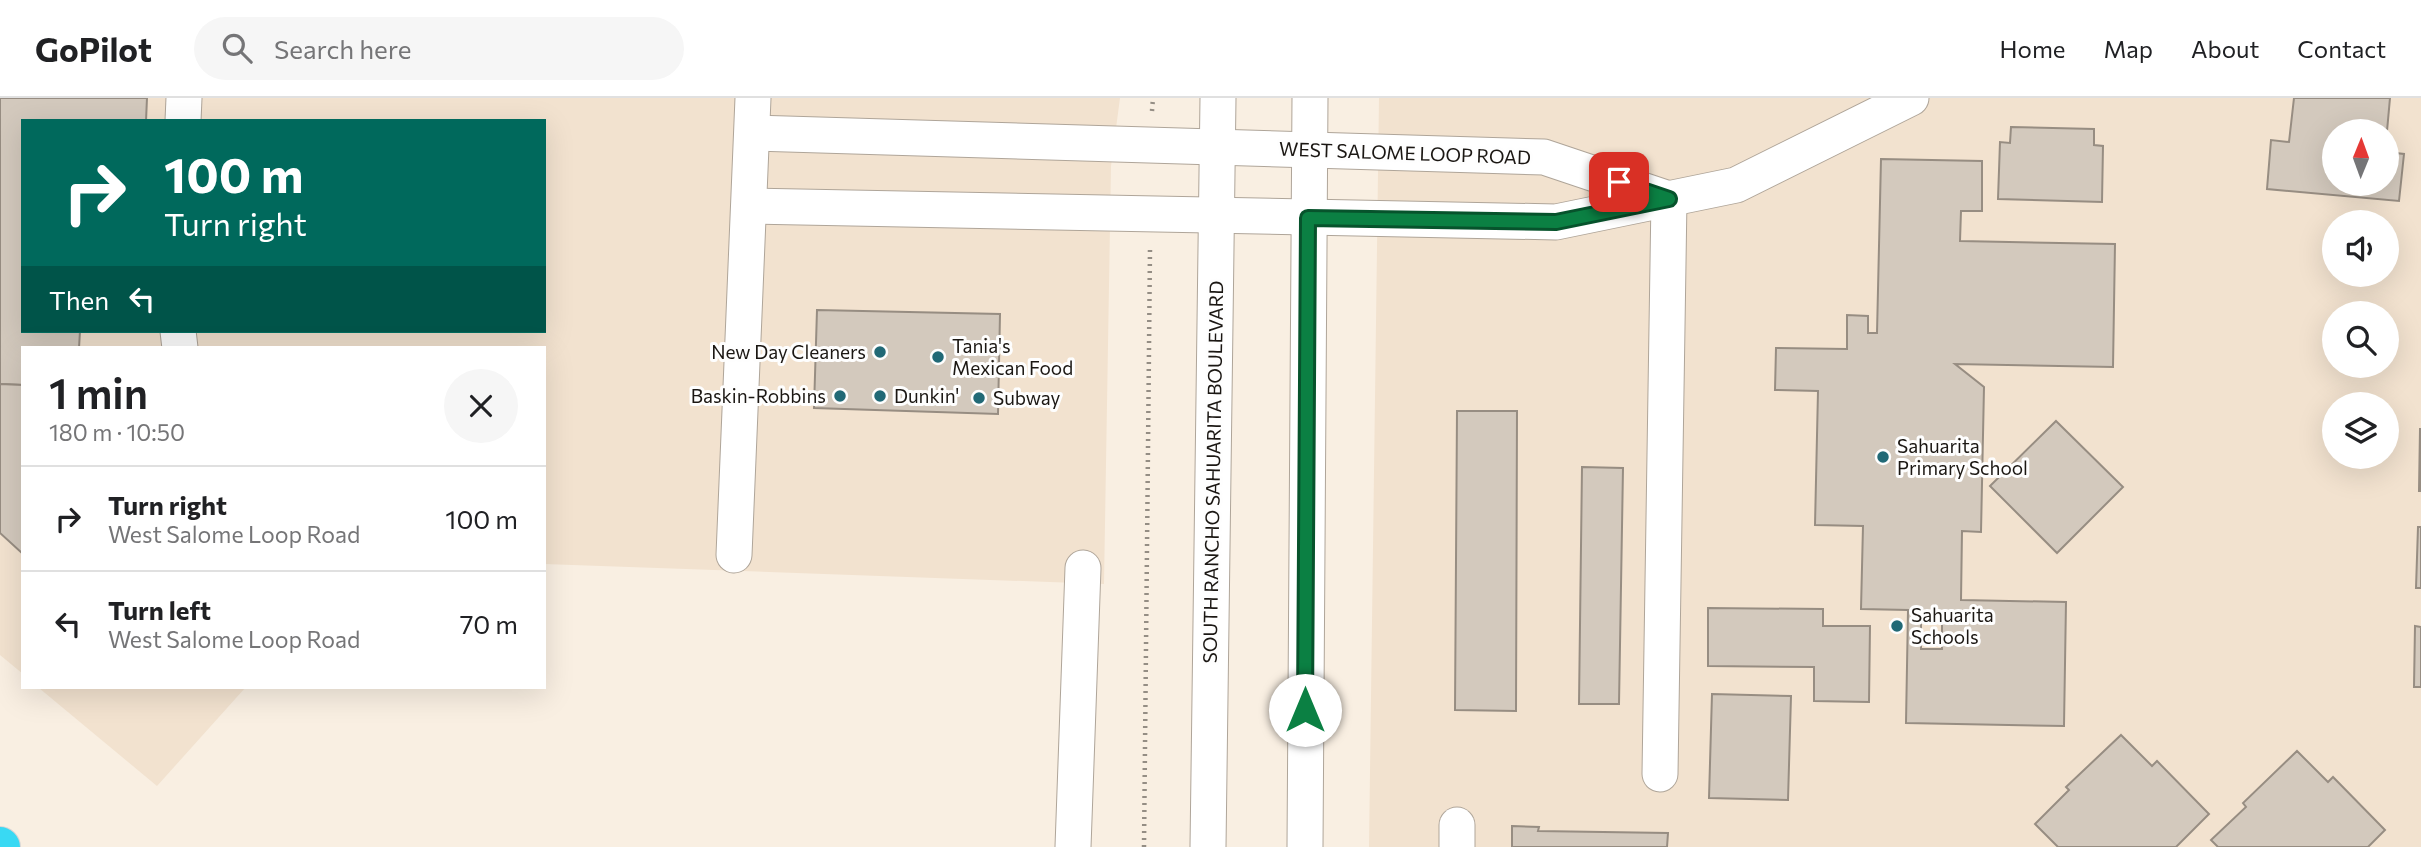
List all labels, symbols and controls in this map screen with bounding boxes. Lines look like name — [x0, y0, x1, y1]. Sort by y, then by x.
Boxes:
search box — [194, 17, 684, 80]
text: GoPilot — [35, 28, 152, 69]
icon: search — [218, 29, 256, 67]
text: Search here — [274, 33, 411, 64]
text: Home — [2000, 34, 2066, 63]
text: Map — [2104, 34, 2153, 63]
text: About — [2191, 34, 2259, 63]
text: Contact — [2297, 34, 2386, 63]
north arrow — [2322, 119, 2399, 196]
map controls — [2322, 119, 2399, 469]
street label: WEST SALOME LOOP ROAD — [1279, 137, 1531, 168]
text: 100 m — [164, 143, 303, 203]
icon: right — [49, 147, 140, 238]
pin — [1589, 152, 1649, 212]
icon: arrive — [1600, 163, 1638, 201]
text: Turn right — [164, 203, 307, 243]
button: sound — [2322, 210, 2399, 287]
icon: left — [123, 280, 161, 318]
street label: SOUTH RANCHO SAHUARITA BOULEVARD — [1198, 280, 1227, 664]
text: Then — [49, 284, 109, 315]
button: search — [2322, 301, 2399, 378]
place label: Tania's Mexican Food — [952, 334, 1073, 379]
place label: New Day Cleaners — [711, 340, 866, 363]
marker: New Day Cleaners — [872, 344, 888, 360]
marker: Tania's Mexican Food — [930, 349, 946, 365]
text: 1 min — [49, 366, 148, 418]
button: close — [444, 369, 518, 443]
place label: Baskin-Robbins — [691, 384, 826, 407]
place label: Dunkin' — [894, 384, 959, 407]
place label: Subway — [993, 386, 1060, 409]
marker: Baskin-Robbins — [832, 388, 848, 404]
marker: Dunkin' — [872, 388, 888, 404]
marker: Subway — [971, 390, 987, 406]
button: layers — [2322, 392, 2399, 469]
text: 180 m · 10:50 — [49, 418, 185, 446]
place label: Sahuarita Primary School — [1897, 434, 2028, 479]
marker: Sahuarita Primary School — [1875, 449, 1891, 465]
text: Turn right — [108, 489, 227, 520]
icon: right — [49, 500, 87, 538]
text: 100 m — [445, 503, 518, 534]
text: West Salome Loop Road — [108, 520, 360, 548]
text: Turn left — [108, 594, 211, 625]
place label: Sahuarita Schools — [1911, 603, 1994, 648]
icon: left — [49, 605, 87, 643]
text: 70 m — [460, 608, 518, 639]
marker: Sahuarita Schools — [1889, 618, 1905, 634]
text: West Salome Loop Road — [108, 625, 360, 653]
position arrow — [1268, 673, 1342, 747]

